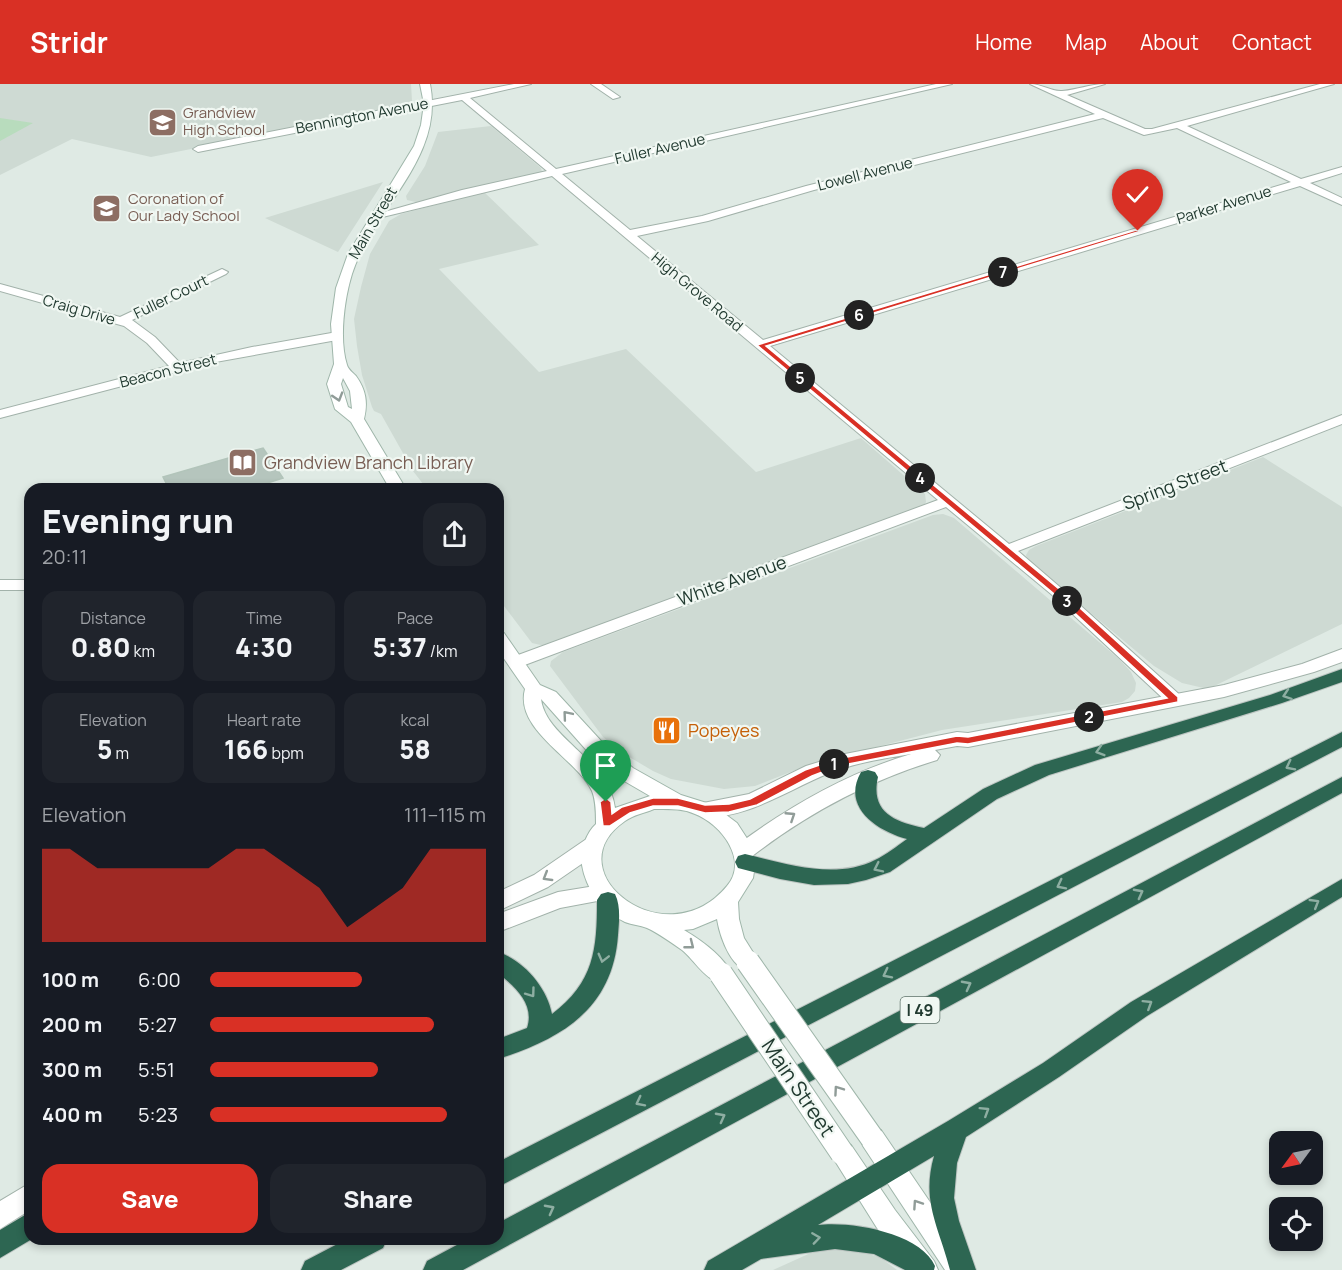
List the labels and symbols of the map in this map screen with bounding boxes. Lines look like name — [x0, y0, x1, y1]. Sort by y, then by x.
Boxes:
street label: Bennington Avenue — [294, 92, 430, 139]
place label: Grandview High School — [183, 102, 265, 140]
school or university icon: Grandview High School — [146, 106, 178, 138]
street label: Fuller Avenue — [613, 128, 707, 169]
street label: Lowell Avenue — [815, 151, 915, 196]
pin — [1112, 169, 1163, 231]
street label: Parker Avenue — [1174, 180, 1274, 229]
street label: Main Street — [343, 183, 402, 263]
place label: Coronation of Our Lady School — [128, 188, 240, 226]
school or university icon: Coronation of Our Lady School — [91, 192, 123, 224]
street label: High Grove Road — [647, 247, 748, 336]
pin: 7 — [988, 257, 1018, 287]
street label: Fuller Court — [130, 269, 212, 324]
street label: Craig Drive — [40, 289, 118, 330]
pin: 6 — [844, 300, 874, 330]
street label: Beacon Street — [117, 348, 218, 393]
pin: 5 — [785, 363, 815, 393]
one-way arrow — [331, 391, 343, 402]
library icon: Grandview Branch Library — [227, 447, 259, 479]
place label: Grandview Branch Library — [264, 450, 474, 474]
street label: Spring Street — [1119, 453, 1230, 515]
pin: 4 — [905, 463, 935, 493]
street label: White Avenue — [674, 549, 789, 611]
pin: 3 — [1052, 586, 1082, 616]
one-way arrow — [1282, 687, 1293, 700]
pin: 2 — [1074, 702, 1104, 732]
one-way arrow — [563, 711, 574, 722]
restaurant icon: Popeyes — [651, 715, 683, 747]
place label: Popeyes — [688, 718, 760, 742]
pin — [580, 740, 631, 802]
one-way arrow — [1096, 744, 1106, 756]
pin: 1 — [819, 749, 849, 779]
one-way arrow — [1286, 759, 1296, 770]
one-way arrow — [785, 812, 795, 824]
one-way arrow — [873, 861, 884, 872]
one-way arrow — [543, 870, 553, 882]
one-way arrow — [1056, 877, 1067, 889]
one-way arrow — [1133, 889, 1143, 900]
one-way arrow — [1309, 899, 1319, 910]
one-way arrow — [683, 938, 694, 949]
one-way arrow — [597, 953, 610, 963]
one-way arrow — [883, 967, 894, 978]
one-way arrow — [961, 981, 971, 992]
one-way arrow — [524, 986, 535, 997]
road number: I 49 — [900, 997, 940, 1023]
one-way arrow — [1142, 999, 1152, 1011]
street label: Main Street — [756, 1033, 842, 1142]
one-way arrow — [834, 1086, 845, 1097]
one-way arrow — [635, 1095, 646, 1106]
one-way arrow — [979, 1108, 990, 1119]
one-way arrow — [715, 1113, 726, 1124]
north arrow — [1269, 1131, 1323, 1185]
one-way arrow — [913, 1200, 924, 1211]
one-way arrow — [543, 1205, 554, 1216]
one-way arrow — [812, 1233, 821, 1245]

